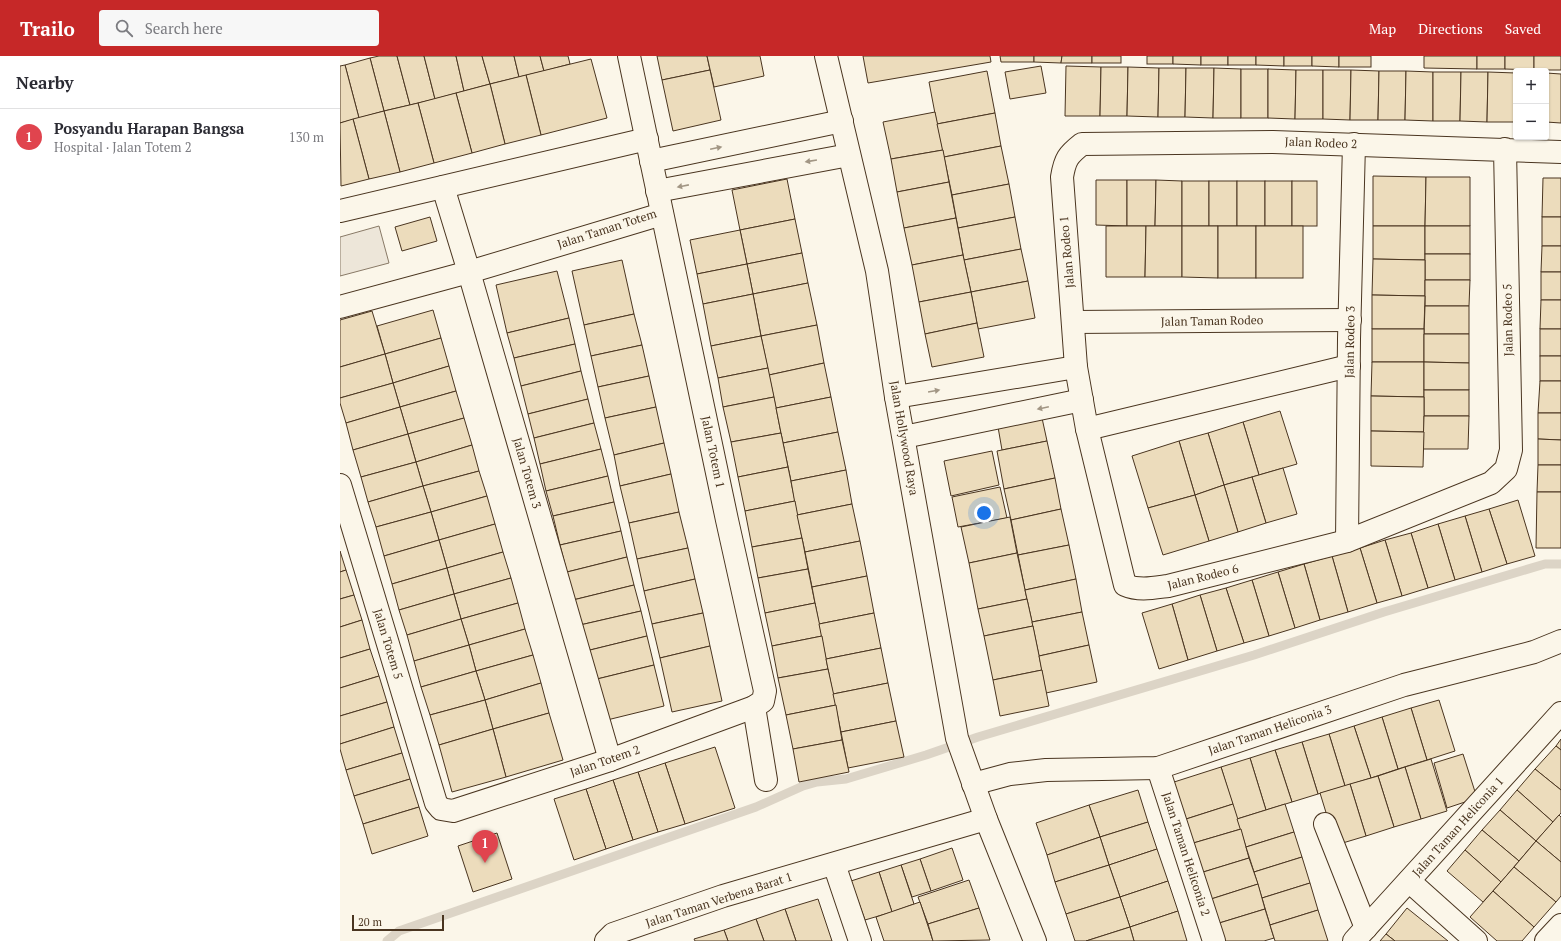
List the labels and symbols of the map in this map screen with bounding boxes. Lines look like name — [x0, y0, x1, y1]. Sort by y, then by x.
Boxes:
street label: Jalan Rodeo 2 — [1284, 134, 1358, 151]
one-way arrow — [710, 144, 722, 150]
one-way arrow — [805, 158, 817, 164]
one-way arrow — [677, 183, 689, 189]
street label: Jalan Taman Totem — [555, 205, 659, 252]
street label: Jalan Rodeo 1 — [1056, 215, 1077, 289]
street label: Jalan Rodeo 5 — [1499, 284, 1516, 356]
street label: Jalan Rodeo 3 — [1341, 306, 1358, 378]
street label: Jalan Taman Rodeo — [1160, 312, 1264, 329]
street label: Jalan Hollywood Raya — [887, 379, 922, 496]
one-way arrow — [928, 388, 941, 394]
one-way arrow — [1037, 405, 1050, 411]
street label: Jalan Totem 1 — [699, 415, 728, 489]
street label: Jalan Totem 3 — [510, 436, 545, 510]
your location — [974, 503, 994, 523]
street label: Jalan Rodeo 6 — [1166, 560, 1240, 593]
street label: Jalan Totem 5 — [371, 607, 406, 681]
street label: Jalan Taman Heliconia 3 — [1206, 701, 1334, 758]
street label: Jalan Totem 2 — [568, 742, 642, 780]
street label: Jalan Taman Heliconia 1 — [1409, 773, 1507, 880]
street label: Jalan Taman Heliconia 2 — [1159, 790, 1214, 918]
pin: 1 — [472, 830, 498, 863]
street label: Jalan Taman Verbena Barat 1 — [644, 869, 794, 930]
scale bar — [352, 913, 444, 932]

